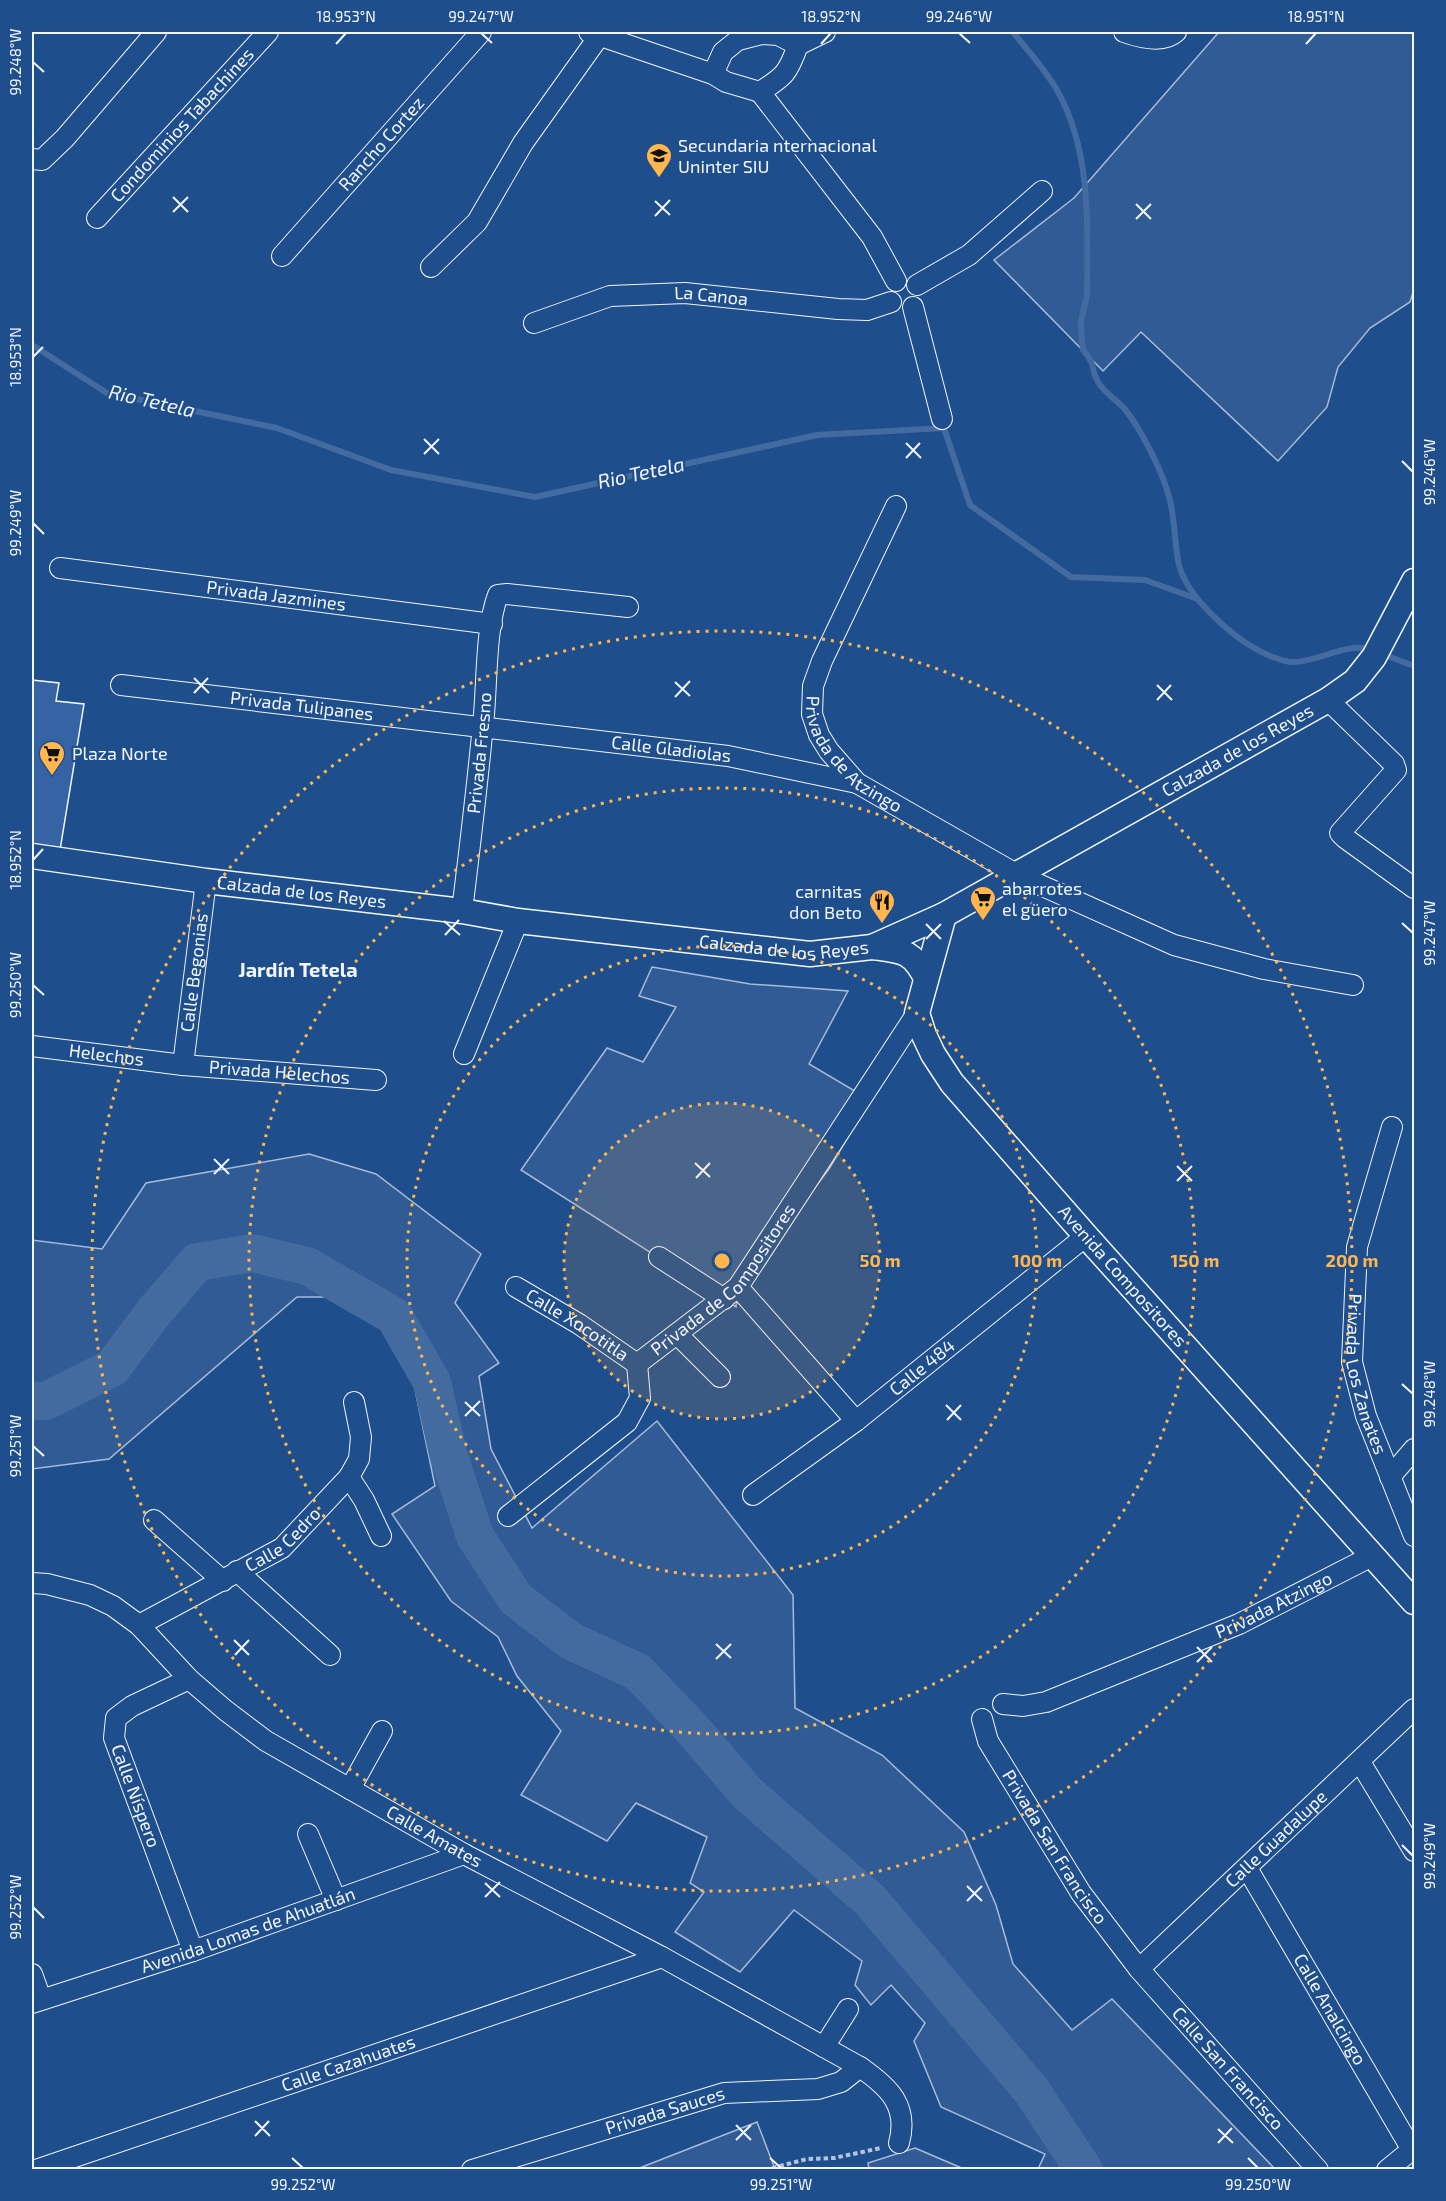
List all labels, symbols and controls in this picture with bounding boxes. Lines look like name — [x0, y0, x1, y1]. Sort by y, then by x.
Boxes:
text: 18.953°N — [316, 7, 376, 25]
text: 99.247°W — [448, 7, 514, 25]
text: 18.952°N — [801, 7, 861, 25]
text: 99.246°W — [926, 7, 992, 25]
text: 18.951°N — [1287, 7, 1345, 25]
text: 99.248°W — [6, 28, 24, 96]
street label: Condominios Tabachines — [105, 43, 258, 206]
street label: Rancho Cortez — [333, 92, 428, 195]
place label: Secundaria nternacional Uninter SIU — [678, 134, 877, 177]
school or university icon: Secundaria nternacional Uninter SIU — [644, 141, 674, 179]
street label: La Canoa — [674, 281, 749, 310]
text: 18.953°N — [6, 327, 24, 387]
water label: Rio Tetela — [107, 378, 198, 422]
text: 99.246°W — [1420, 439, 1438, 505]
water label: Rio Tetela — [595, 451, 686, 493]
text: 99.249°W — [6, 490, 24, 556]
street label: Privada Jazmines — [205, 575, 347, 615]
street label: Privada Tulipanes — [229, 686, 375, 724]
street label: Privada Fresno — [462, 692, 495, 815]
street label: Privada de Atzingo — [802, 695, 906, 817]
street label: Calzada de los Reyes — [1157, 698, 1317, 801]
street label: Calle Gladiolas — [610, 730, 733, 766]
supermarket icon: Plaza Norte — [37, 739, 67, 777]
place label: Plaza Norte — [72, 742, 168, 764]
text: 18.952°N — [6, 830, 24, 890]
street label: Calzada de los Reyes — [216, 870, 388, 912]
place label: abarrotes el güero — [1002, 877, 1082, 920]
place label: carnitas don Beto — [789, 880, 862, 923]
supermarket icon: abarrotes el güero — [968, 884, 998, 922]
restaurant icon: carnitas don Beto — [867, 887, 897, 925]
text: 99.247°W — [1420, 900, 1438, 966]
street label: Calle Begonias — [175, 912, 212, 1033]
street label: Calzada de los Reyes — [698, 930, 870, 964]
text: 99.250°W — [6, 952, 24, 1018]
district label: Jardín Tetela — [238, 957, 358, 981]
street label: Helechos — [68, 1039, 145, 1070]
street label: Privada Helechos — [208, 1055, 351, 1088]
street label: Privada de Compositores — [646, 1199, 799, 1360]
street label: Avenida Compositores — [1054, 1200, 1192, 1351]
text: 50 m — [859, 1249, 901, 1271]
text: 100 m — [1012, 1249, 1062, 1271]
text: 150 m — [1171, 1249, 1219, 1271]
text: 200 m — [1326, 1249, 1378, 1271]
centre of rings — [712, 1251, 732, 1271]
street label: Calle Xocotitla — [522, 1283, 633, 1365]
street label: Privada Los Zanates — [1342, 1293, 1392, 1457]
street label: Calle 484 — [885, 1334, 959, 1400]
text: 99.248°W — [1420, 1360, 1438, 1428]
text: 99.251°W — [6, 1415, 24, 1477]
street label: Calle Cedro — [241, 1502, 325, 1576]
street label: Privada Atzingo — [1212, 1566, 1335, 1642]
street label: Calle Níspero — [107, 1741, 166, 1850]
street label: Privada San Francisco — [998, 1765, 1113, 1928]
street label: Calle Guadalupe — [1220, 1785, 1331, 1892]
street label: Calle Amates — [383, 1800, 486, 1872]
text: 99.249°W — [1420, 1823, 1438, 1889]
text: 99.252°W — [6, 1874, 24, 1940]
street label: Avenida Lomas de Ahuatlán — [138, 1882, 358, 1977]
street label: Calle Analcingo — [1290, 1950, 1372, 2069]
street label: Calle San Francisco — [1168, 2002, 1289, 2134]
street label: Calle Cazahuates — [278, 2030, 418, 2096]
street label: Privada Sauces — [603, 2081, 727, 2139]
text: 99.252°W — [270, 2175, 336, 2193]
text: 99.251°W — [750, 2175, 812, 2193]
text: 99.250°W — [1225, 2175, 1291, 2193]

